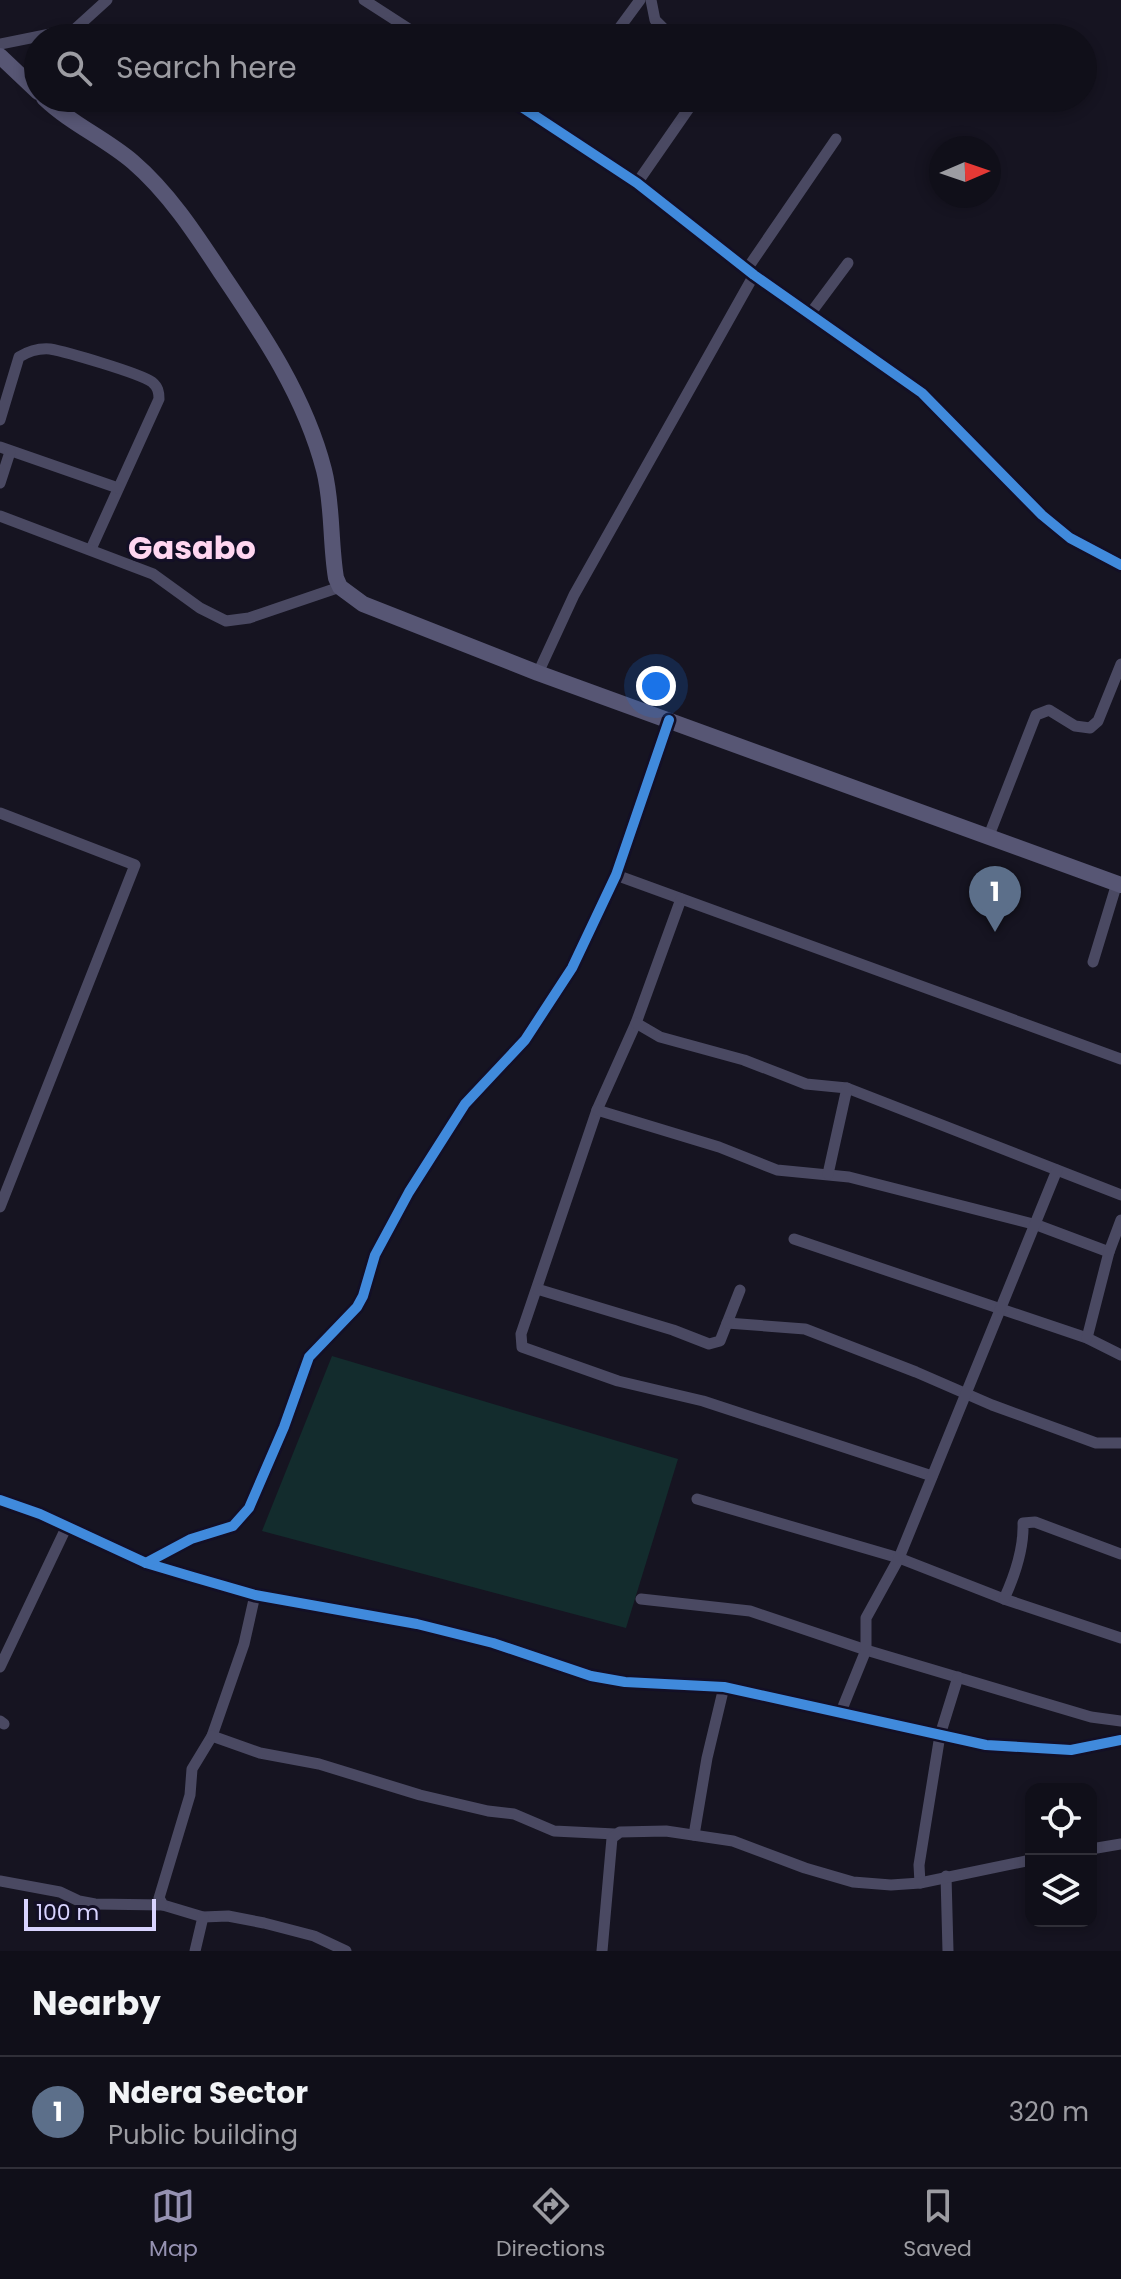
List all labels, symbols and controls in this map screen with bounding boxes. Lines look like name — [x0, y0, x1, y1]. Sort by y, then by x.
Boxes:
search box — [24, 24, 1097, 112]
icon: search — [52, 46, 96, 90]
text: Search here — [116, 46, 297, 89]
north arrow — [929, 136, 1001, 208]
district label: Gasabo — [128, 525, 256, 570]
your location — [636, 666, 676, 706]
pin: 1 — [969, 866, 1021, 932]
map controls — [1025, 1783, 1097, 1927]
button: locate — [1025, 1783, 1097, 1855]
button: layers — [1025, 1855, 1097, 1927]
scale bar — [24, 1895, 156, 1931]
text: 100 m — [36, 1897, 99, 1928]
text: Nearby — [32, 1979, 161, 2027]
text: Ndera Sector — [108, 2071, 308, 2114]
text: 1 — [53, 2094, 63, 2130]
text: 320 m — [1009, 2094, 1089, 2130]
text: Public building — [108, 2117, 298, 2153]
tab: Map — [149, 2184, 198, 2265]
tab: Directions — [496, 2184, 605, 2265]
tab: Saved — [903, 2184, 972, 2265]

